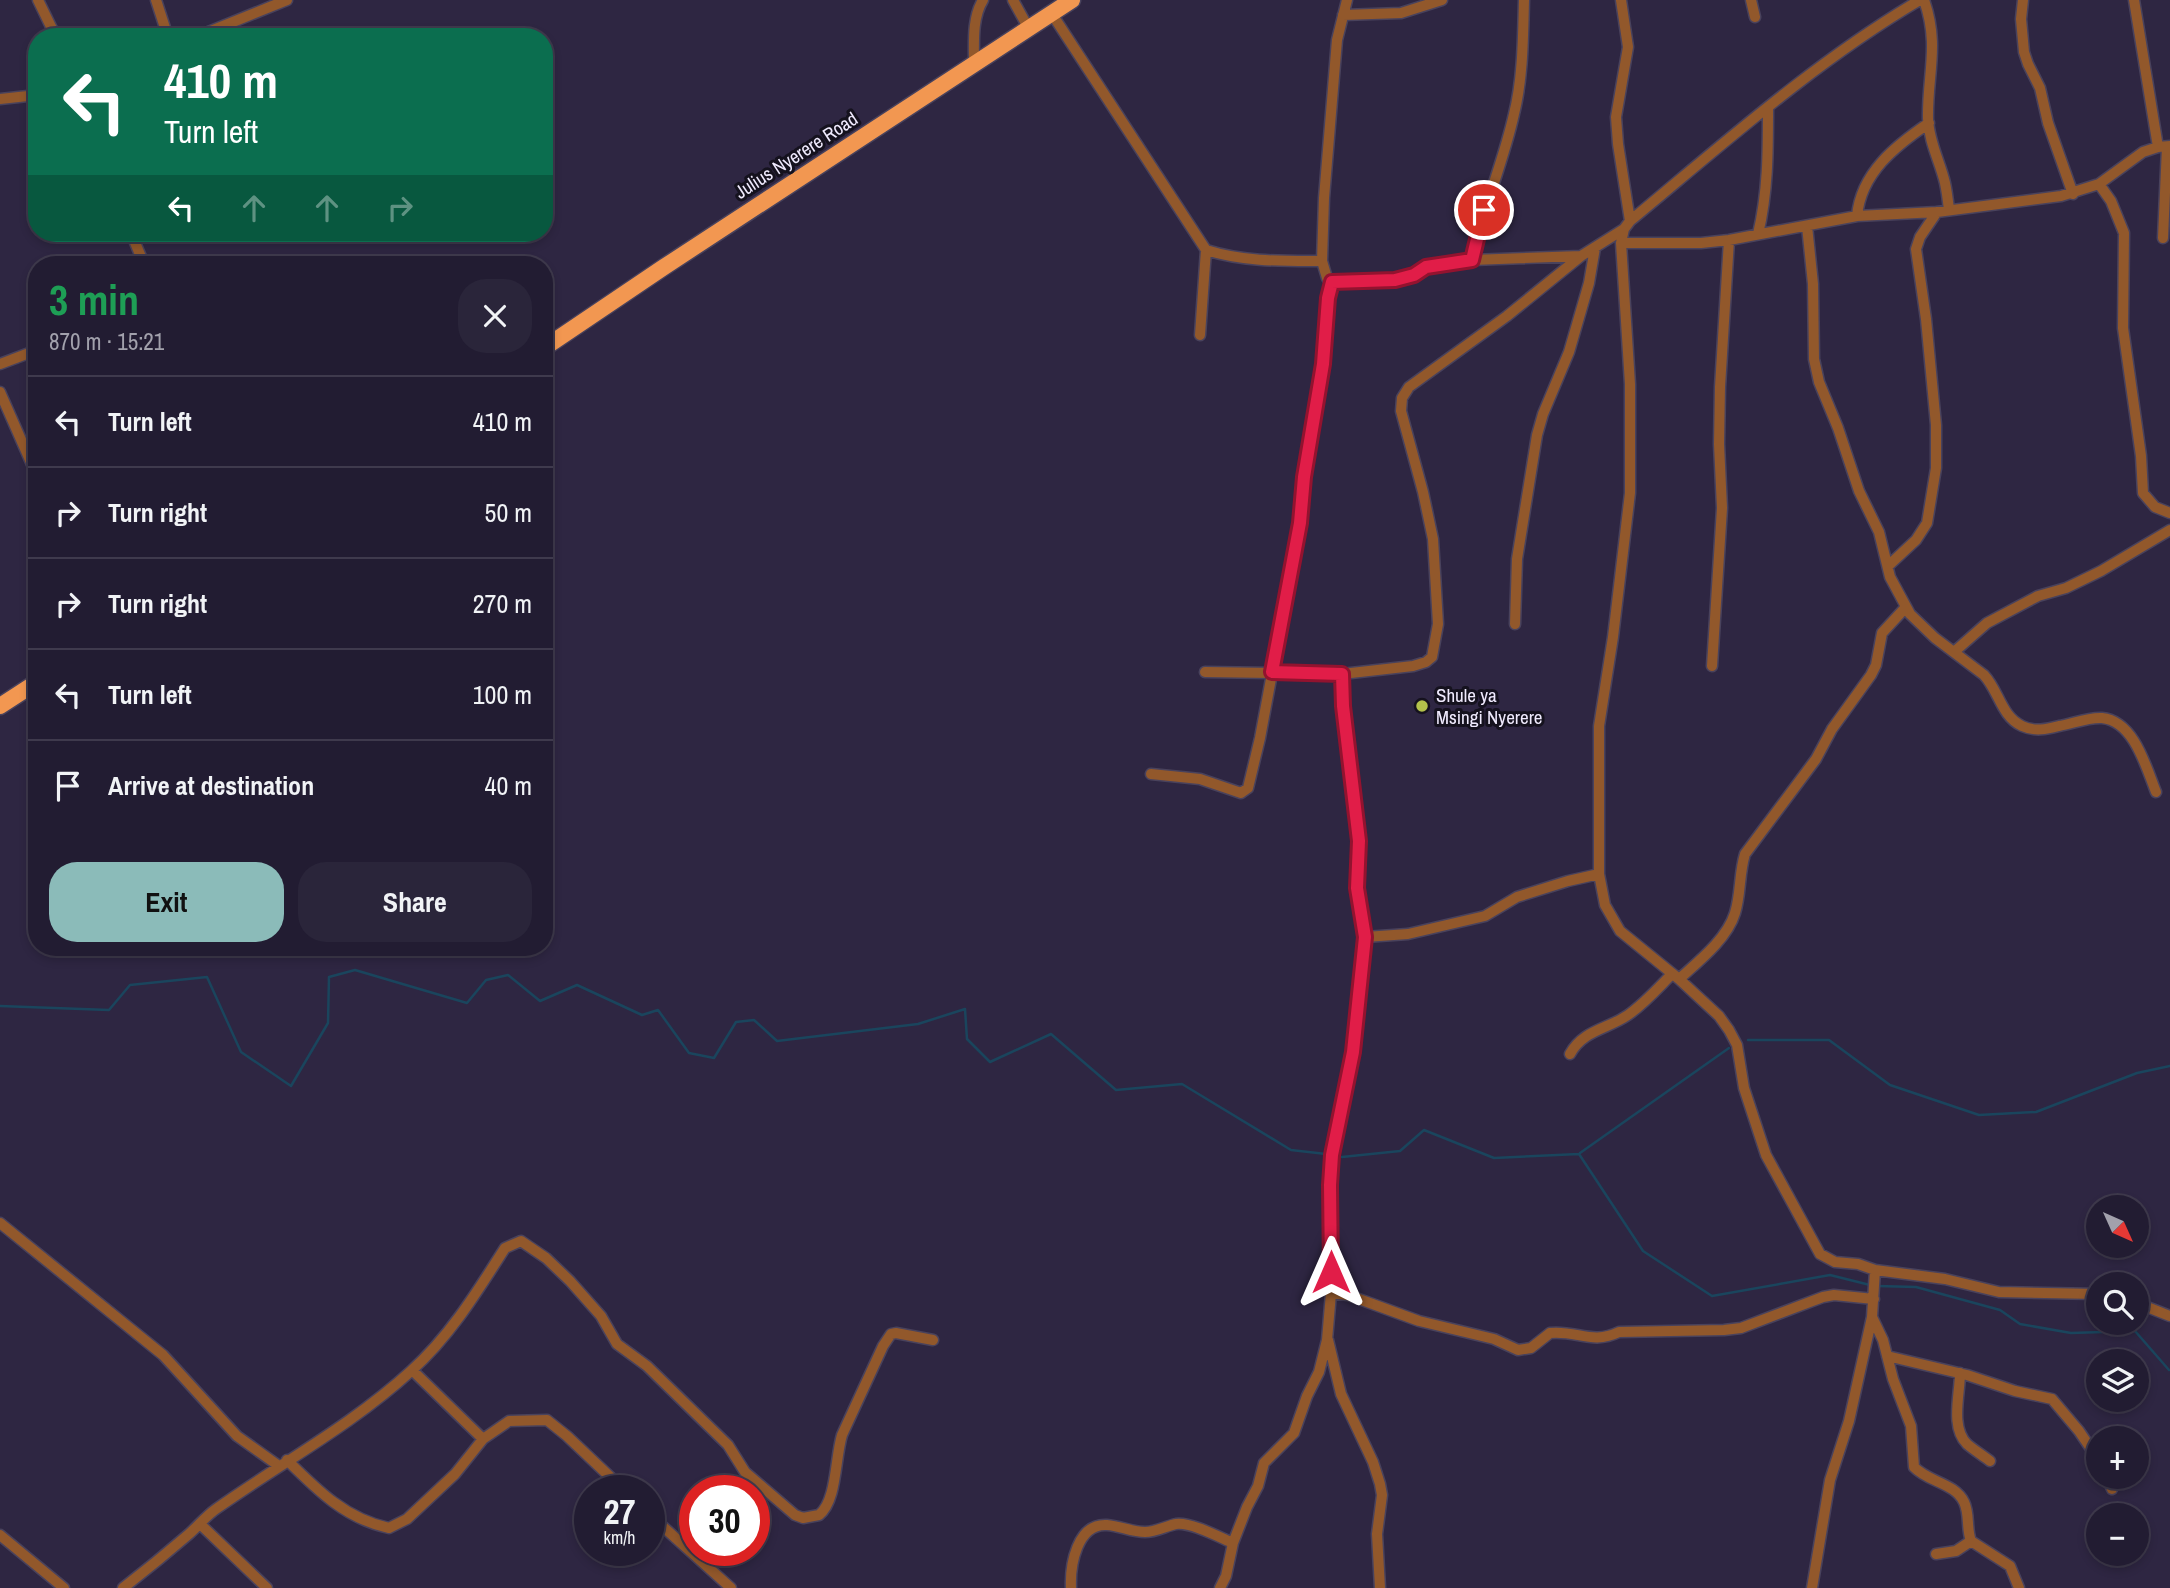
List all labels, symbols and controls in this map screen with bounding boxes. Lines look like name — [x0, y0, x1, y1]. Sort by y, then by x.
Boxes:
text: 410 m — [164, 47, 278, 113]
icon: left — [49, 56, 140, 147]
street label: Julius Nyerere Road — [729, 105, 863, 205]
text: Turn left — [164, 110, 258, 153]
pin — [1454, 180, 1514, 240]
icon: left — [162, 189, 200, 227]
icon: ahead — [235, 189, 273, 227]
icon: ahead — [308, 189, 346, 227]
icon: right — [381, 189, 419, 227]
icon: arrive — [1465, 191, 1503, 229]
text: 3 min — [49, 272, 139, 328]
button: close — [458, 279, 532, 353]
text: 870 m · 15:21 — [49, 326, 164, 357]
icon: left — [49, 403, 87, 441]
text: Turn left — [108, 404, 192, 439]
text: 410 m — [473, 404, 532, 439]
icon: right — [49, 494, 87, 532]
text: Turn right — [108, 495, 207, 530]
text: 50 m — [485, 495, 532, 530]
icon: right — [49, 585, 87, 623]
text: Turn right — [108, 586, 207, 621]
text: 270 m — [473, 586, 532, 621]
icon: left — [49, 676, 87, 714]
text: Turn left — [108, 677, 192, 712]
text: 100 m — [473, 677, 532, 712]
place label: Shule ya Msingi Nyerere — [1436, 682, 1543, 730]
marker: Shule ya Msingi Nyerere — [1414, 698, 1430, 714]
icon: arrive — [49, 767, 87, 805]
text: Arrive at destination — [108, 768, 314, 803]
text: 40 m — [485, 768, 532, 803]
button: Exit — [49, 862, 284, 942]
button: Share — [298, 862, 532, 942]
north arrow — [2086, 1195, 2149, 1258]
map controls — [2086, 1195, 2149, 1566]
position arrow — [1294, 1235, 1368, 1309]
button: search — [2086, 1272, 2149, 1335]
button: layers — [2086, 1349, 2149, 1412]
button: + — [2086, 1426, 2149, 1489]
speed limit sign: 30 — [679, 1475, 770, 1566]
text: 27 — [604, 1488, 635, 1535]
button: − — [2086, 1503, 2149, 1566]
text: km/h — [604, 1525, 636, 1550]

